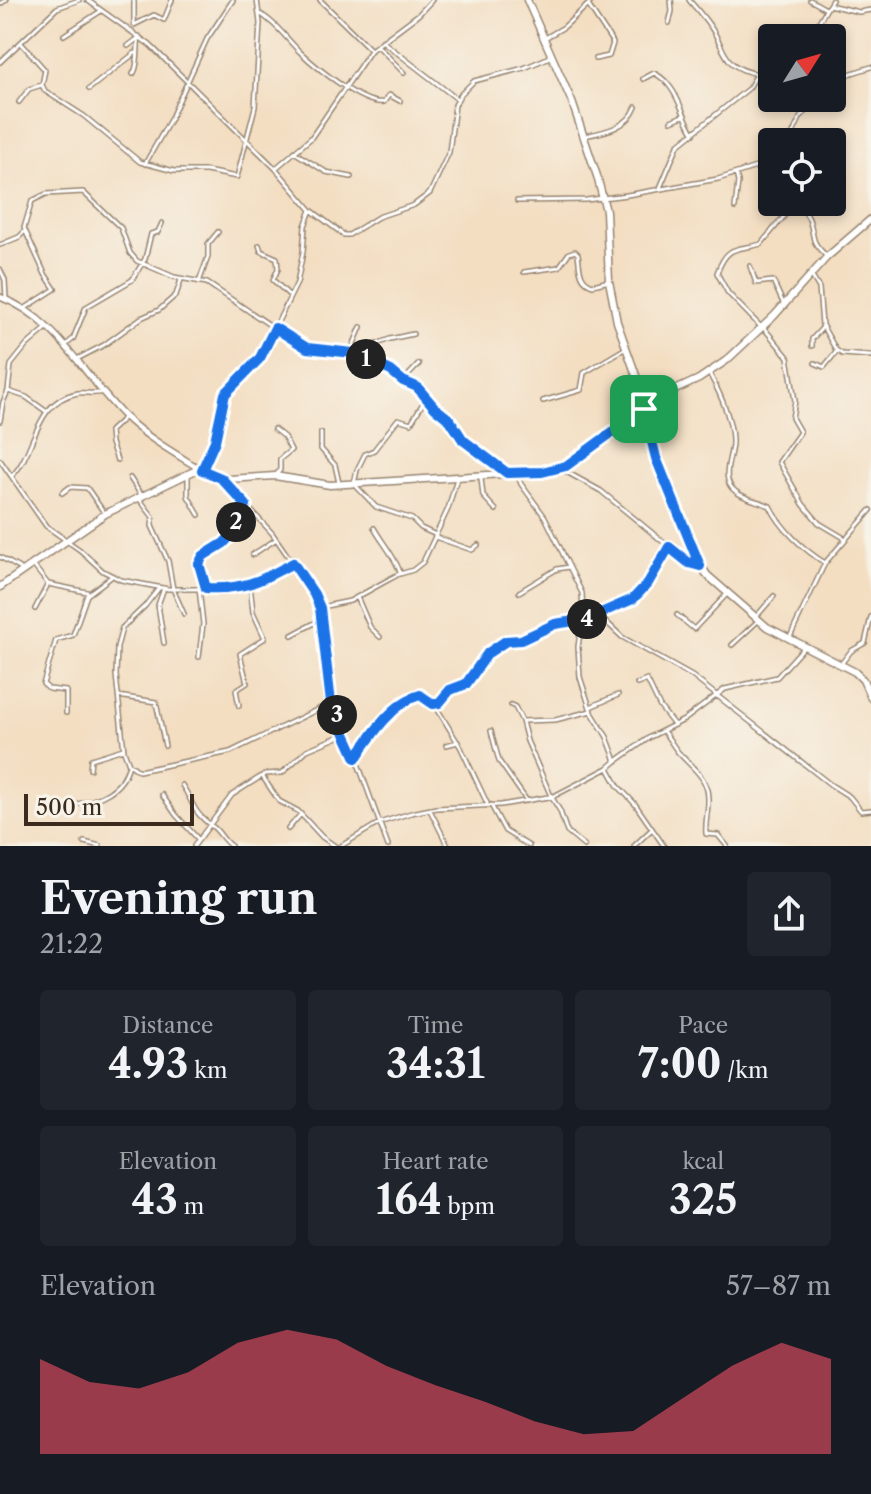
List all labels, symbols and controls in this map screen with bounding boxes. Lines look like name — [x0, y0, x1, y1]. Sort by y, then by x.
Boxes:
north arrow — [758, 24, 846, 112]
map controls — [758, 24, 846, 216]
button: locate — [758, 128, 846, 216]
pin: 1 — [346, 339, 386, 379]
text: 1 — [361, 345, 371, 372]
pin — [610, 375, 678, 443]
icon: arrive — [622, 387, 666, 431]
pin: 2 — [216, 502, 256, 542]
text: 2 — [230, 508, 243, 535]
pin: 4 — [567, 599, 607, 639]
text: 4 — [580, 605, 594, 632]
pin: 3 — [317, 695, 357, 735]
text: 3 — [331, 701, 343, 728]
scale bar — [24, 790, 194, 826]
text: 500 m — [36, 794, 102, 821]
text: Evening run — [40, 871, 317, 925]
button: share — [747, 872, 831, 956]
text: 21:22 — [40, 928, 103, 960]
text: Distance — [122, 1012, 213, 1039]
text: Time — [408, 1012, 463, 1039]
text: Pace — [678, 1012, 728, 1039]
text: 4.93 — [108, 1039, 188, 1088]
text: 34:31 — [386, 1039, 485, 1088]
text: 7:00 — [638, 1039, 722, 1088]
text: km — [188, 1057, 228, 1084]
text: /km — [722, 1057, 769, 1084]
text: Elevation — [119, 1148, 217, 1175]
text: Heart rate — [382, 1148, 489, 1175]
text: kcal — [682, 1148, 724, 1175]
text: 43 — [131, 1175, 178, 1224]
text: 164 — [376, 1175, 442, 1224]
text: 325 — [669, 1175, 737, 1224]
text: m — [178, 1193, 204, 1220]
text: bpm — [442, 1193, 495, 1220]
text: Elevation — [40, 1270, 156, 1302]
text: 57–87 m — [726, 1270, 831, 1302]

